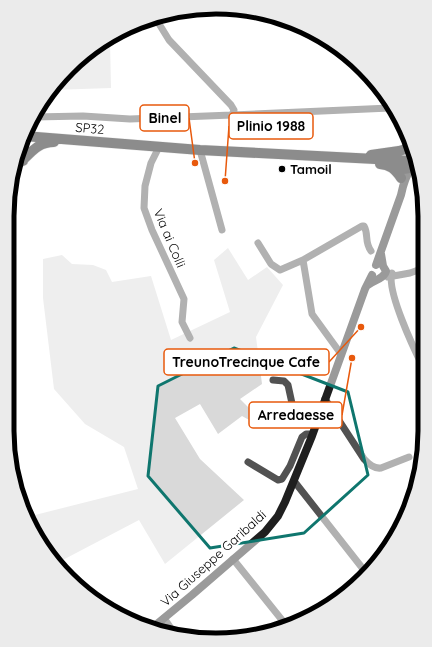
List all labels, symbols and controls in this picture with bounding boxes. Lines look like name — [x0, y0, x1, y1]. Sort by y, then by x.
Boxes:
callout: Binel — [140, 105, 189, 131]
text: Binel — [149, 109, 181, 127]
callout: Plinio 1988 — [229, 113, 313, 139]
text: Plinio 1988 — [237, 117, 306, 135]
street label: SP32 — [75, 119, 105, 137]
place label: Tamoil — [290, 161, 332, 177]
marker: Tamoil — [277, 164, 287, 174]
street label: Via ai Colli — [150, 206, 190, 270]
callout: TreunoTrecinque Cafe — [164, 349, 329, 375]
text: TreunoTrecinque Cafe — [172, 353, 320, 371]
callout: Arredaesse — [249, 402, 342, 428]
text: Arredaesse — [258, 406, 334, 424]
street label: Via Giuseppe Garibaldi — [157, 506, 269, 610]

